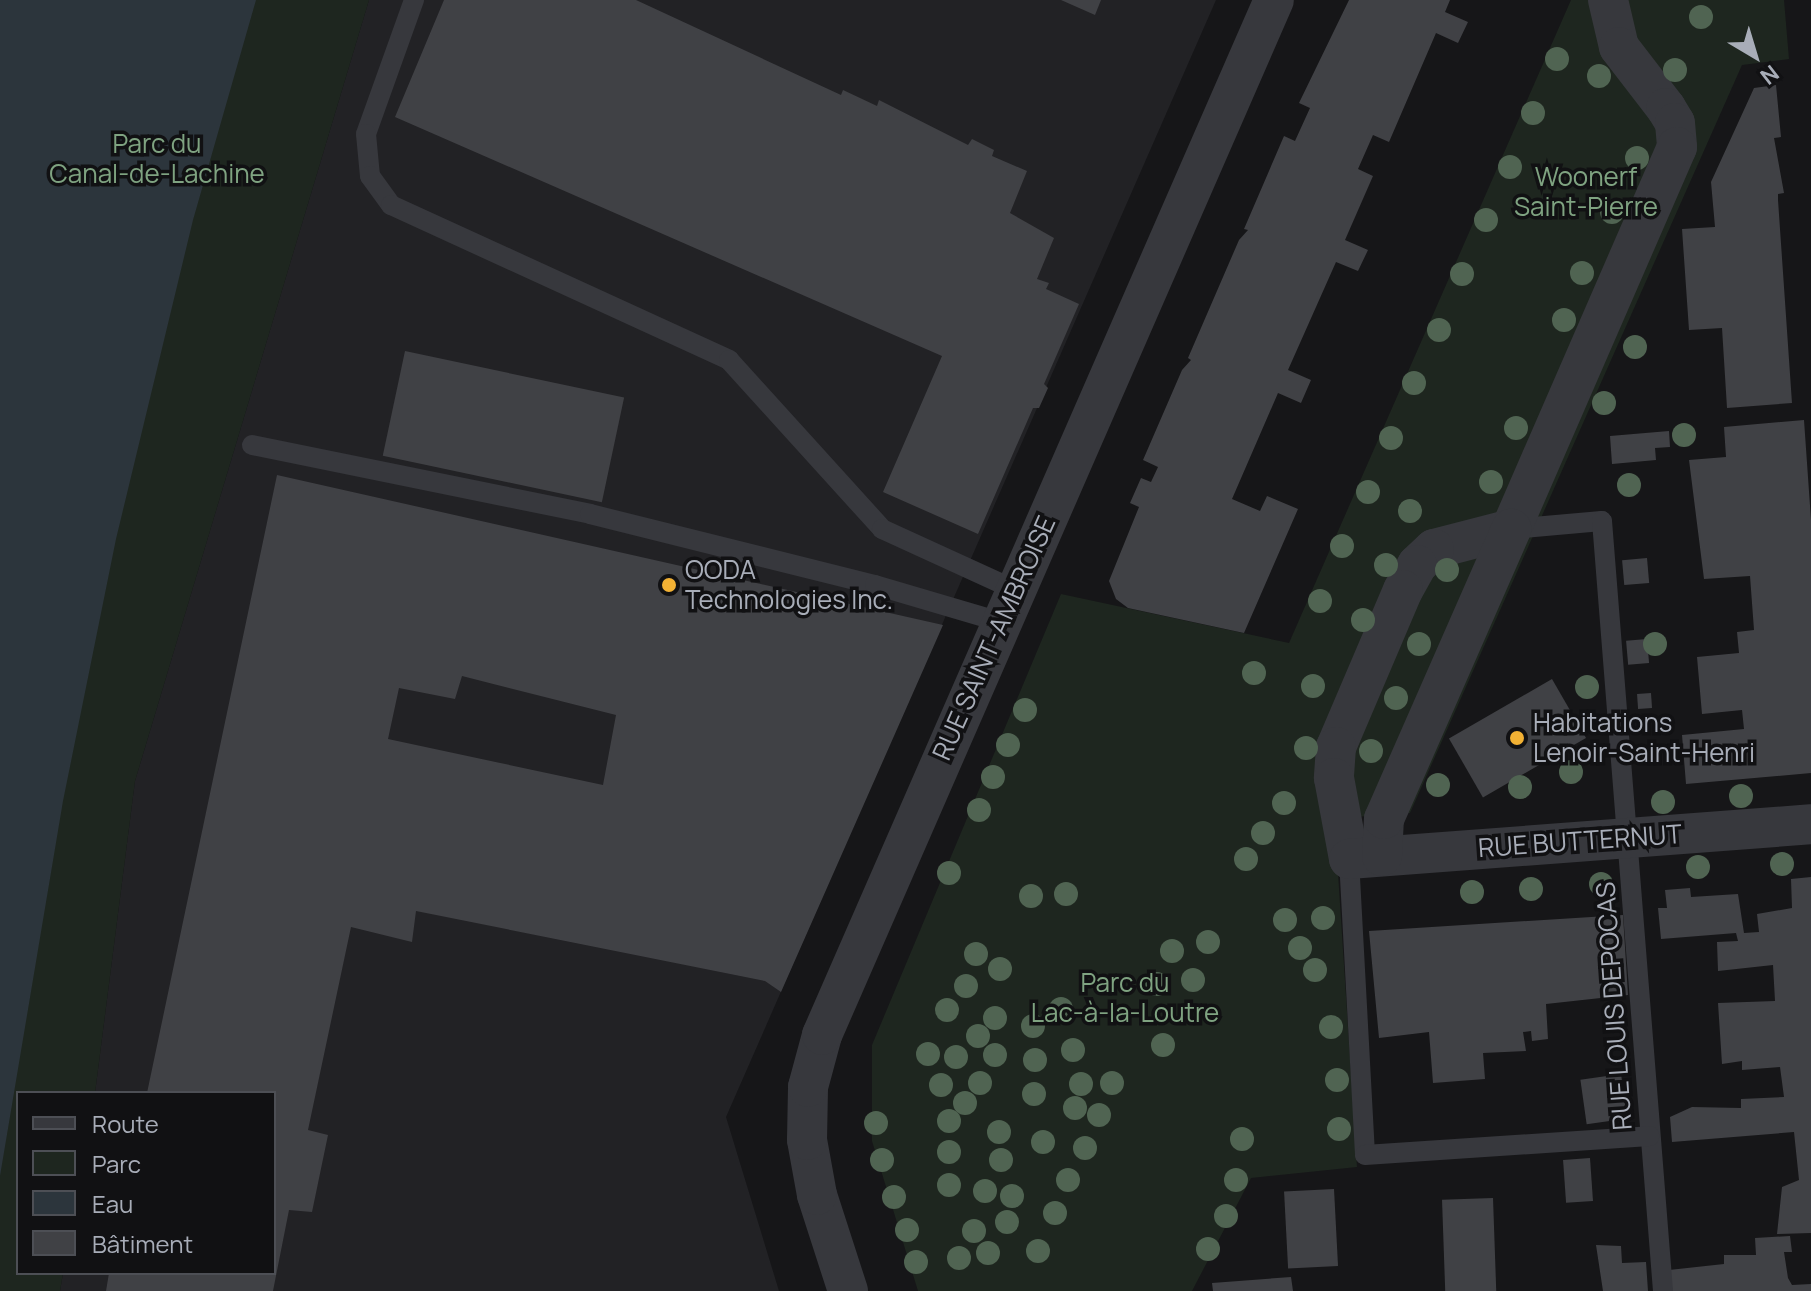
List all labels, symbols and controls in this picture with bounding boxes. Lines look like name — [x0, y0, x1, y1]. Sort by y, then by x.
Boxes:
north arrow — [1715, 16, 1795, 96]
text: N — [1754, 58, 1785, 92]
park label: Parc du Canal-de-Lachine — [49, 128, 265, 190]
park label: Woonerf Saint-Pierre — [1514, 161, 1658, 222]
street label: RUE SAINT-AMBROISE — [926, 511, 1062, 765]
place label: OODA Technologies Inc. — [685, 554, 893, 616]
marker: OODA Technologies Inc. — [660, 576, 678, 594]
place label: Habitations Lenoir-Saint-Henri — [1533, 707, 1755, 768]
marker: Habitations Lenoir-Saint-Henri — [1508, 729, 1526, 747]
street label: RUE BUTTERNUT — [1477, 818, 1683, 864]
street label: RUE LOUIS DEPOCAS — [1590, 881, 1638, 1131]
park label: Parc du Lac-à-la-Loutre — [1031, 967, 1219, 1028]
legend — [16, 1091, 276, 1275]
text: Route — [92, 1107, 159, 1140]
text: Parc — [92, 1147, 141, 1180]
text: Eau — [92, 1187, 133, 1220]
text: Bâtiment — [92, 1227, 193, 1260]

